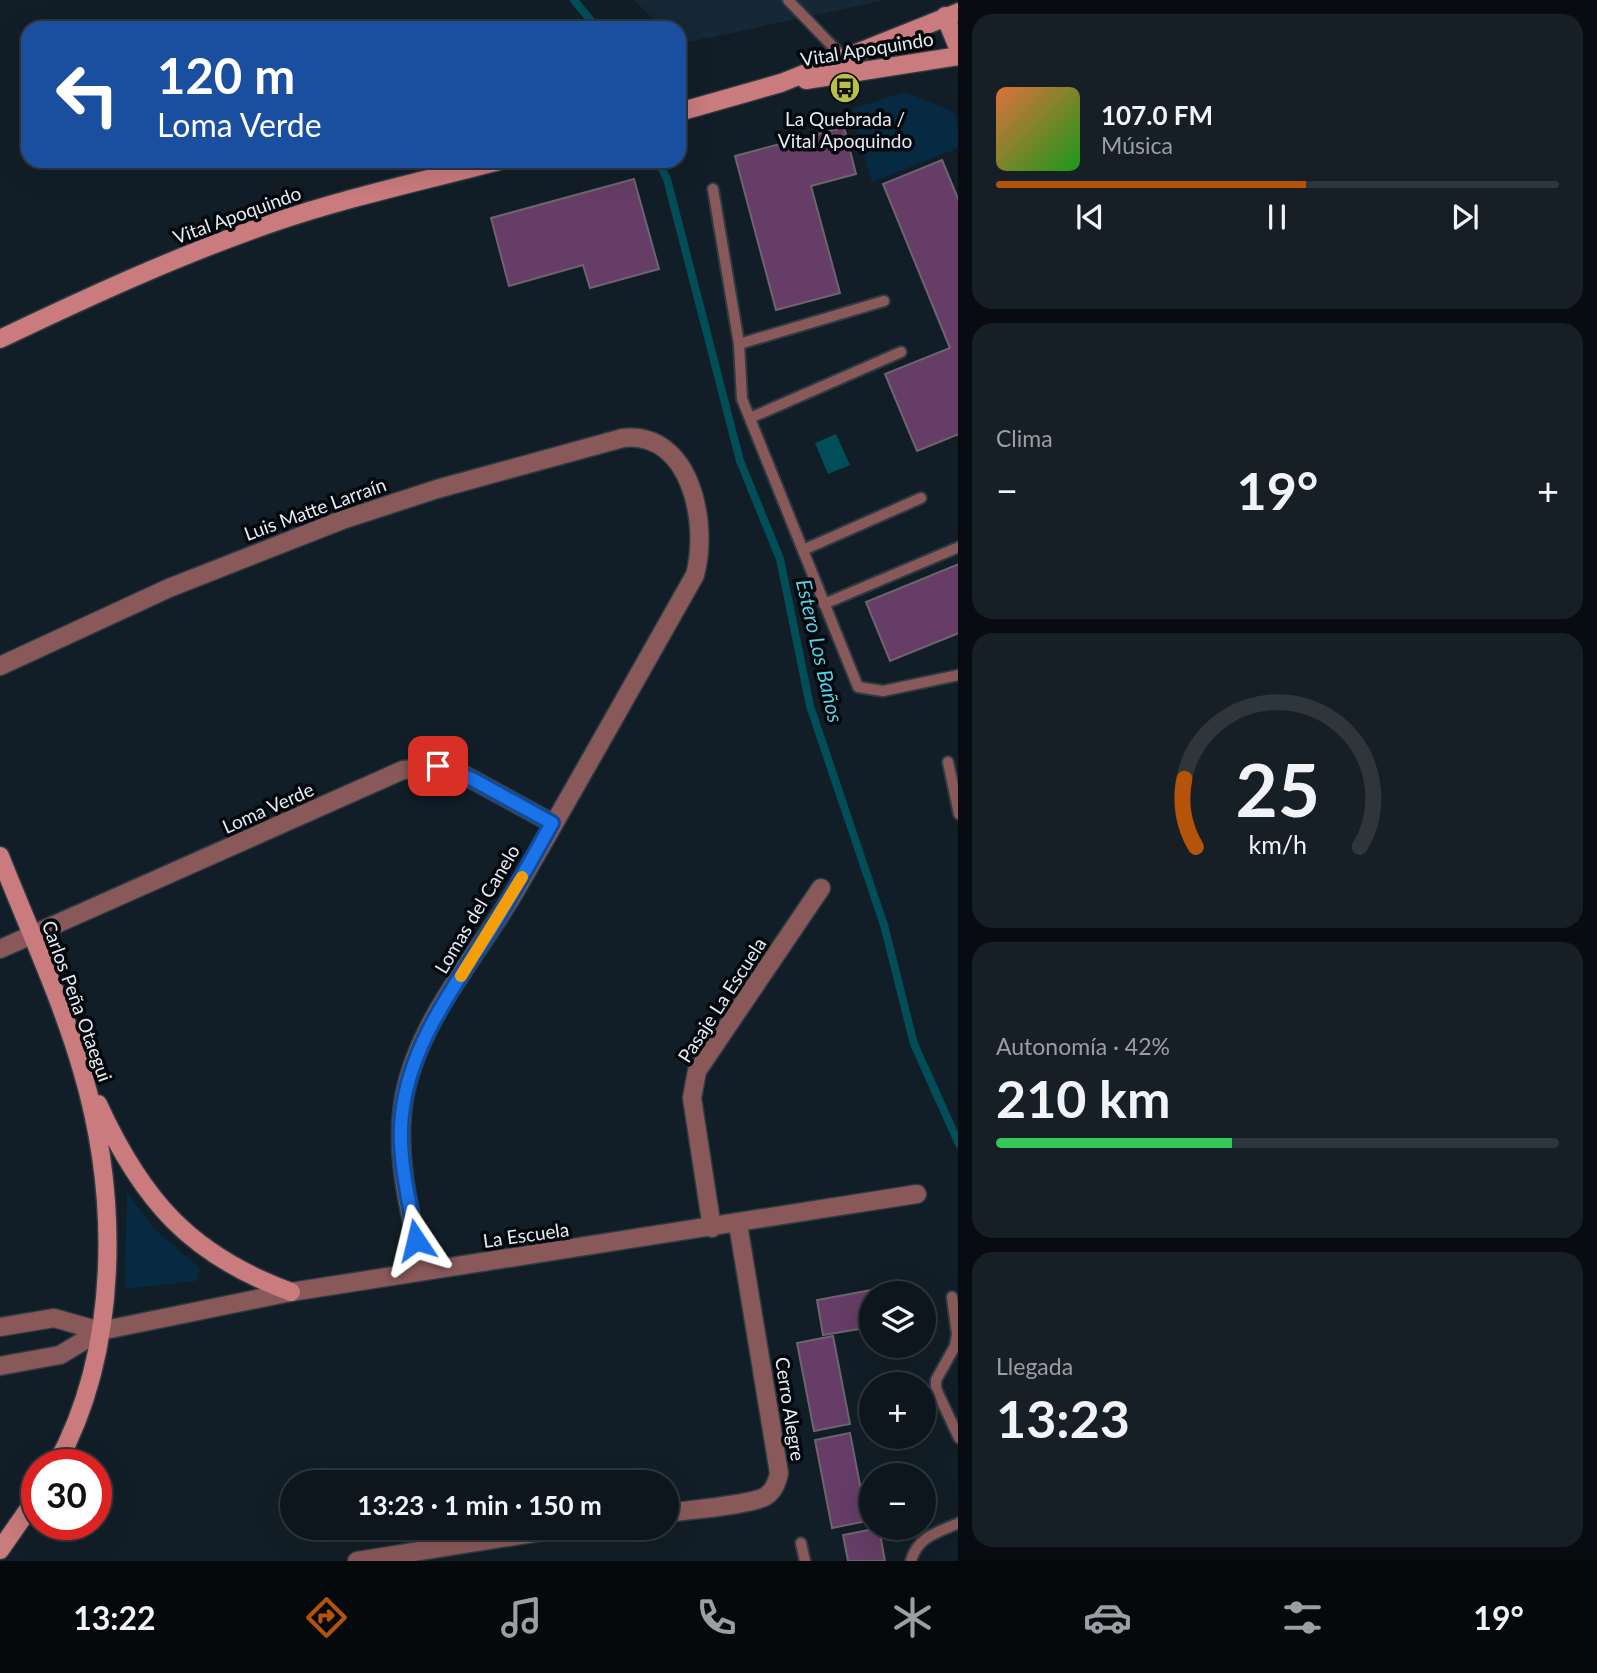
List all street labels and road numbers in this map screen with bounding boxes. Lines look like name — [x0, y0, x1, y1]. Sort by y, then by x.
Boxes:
street label: Vital Apoquindo — [799, 27, 935, 70]
street label: Vital Apoquindo — [170, 181, 304, 248]
street label: Luis Matte Larraín — [241, 472, 389, 545]
street label: Loma Verde — [218, 777, 317, 838]
street label: Lomas del Canelo — [429, 840, 524, 977]
street label: Carlos Peña Otaegui — [38, 917, 117, 1085]
street label: Pasaje La Escuela — [673, 933, 771, 1067]
street label: La Escuela — [481, 1217, 570, 1252]
street label: Cerro Alegre — [771, 1355, 810, 1462]

